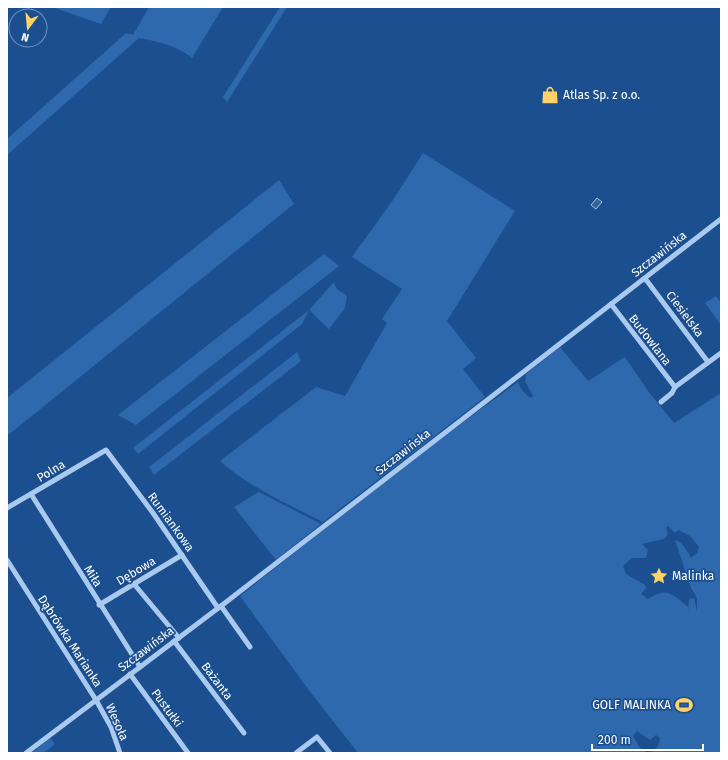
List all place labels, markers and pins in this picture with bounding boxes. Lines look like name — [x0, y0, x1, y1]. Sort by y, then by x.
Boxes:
shop icon: Atlas Sp. z o.o. — [540, 85, 560, 105]
place label: Atlas Sp. z o.o. — [563, 88, 640, 102]
place icon: Malinka — [649, 566, 669, 586]
place label: Malinka — [672, 569, 714, 583]
sports icon: GOLF MALINKA — [674, 695, 694, 715]
place label: GOLF MALINKA — [592, 698, 671, 712]

